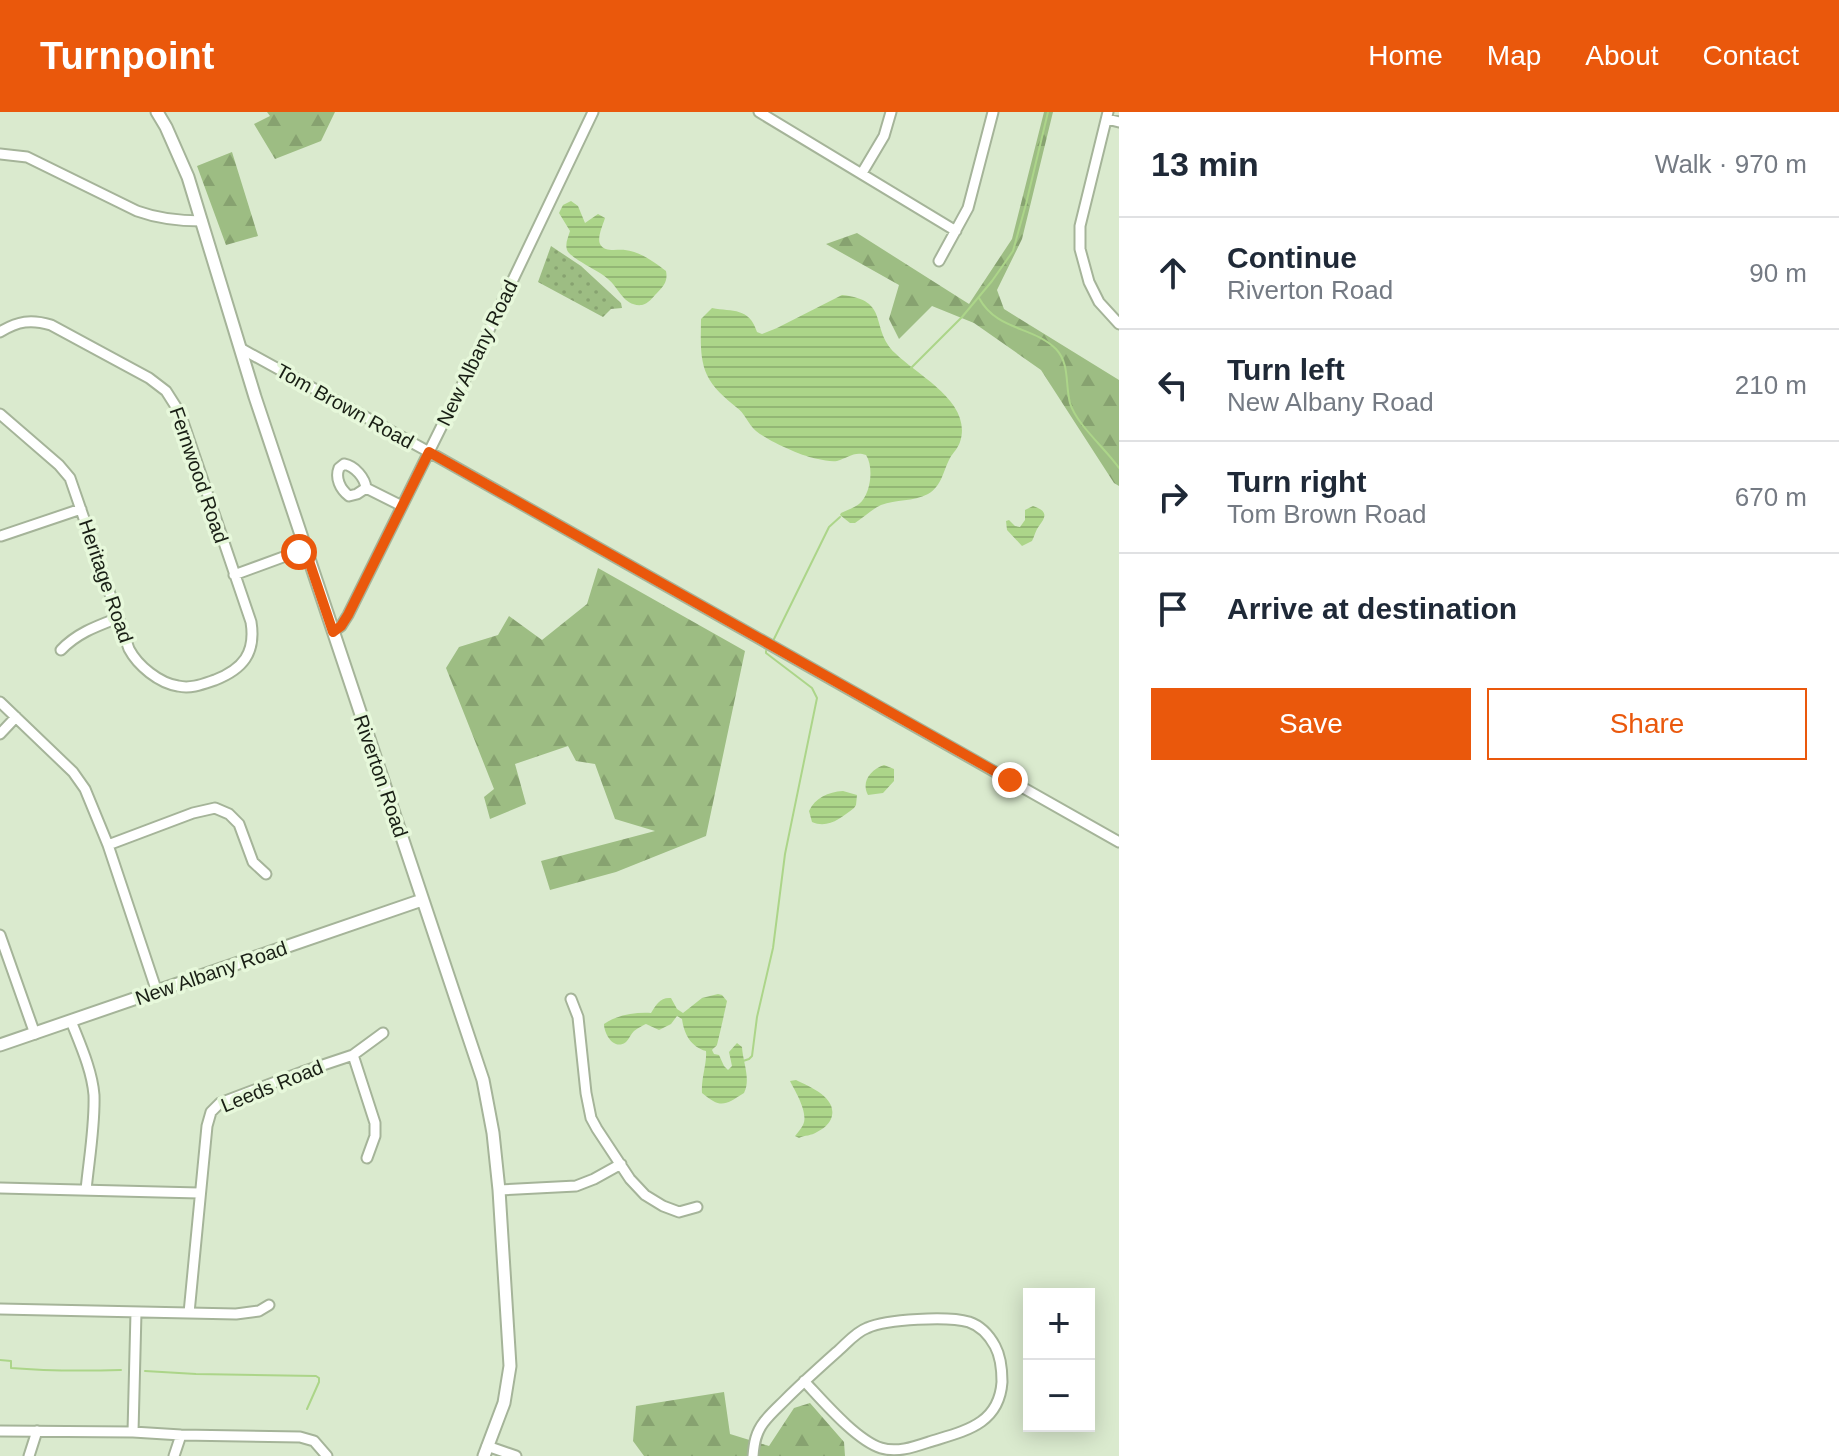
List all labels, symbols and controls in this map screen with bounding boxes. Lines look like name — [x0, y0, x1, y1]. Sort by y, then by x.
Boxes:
text: Turnpoint — [40, 35, 214, 77]
text: Home — [1368, 40, 1443, 71]
text: Map — [1487, 40, 1541, 71]
text: About — [1585, 40, 1659, 71]
text: Contact — [1703, 40, 1799, 71]
text: 13 min — [1151, 145, 1259, 183]
text: Walk · 970 m — [1655, 149, 1807, 179]
text: Continue — [1227, 241, 1357, 274]
icon: ahead — [1151, 251, 1195, 295]
text: 90 m — [1749, 258, 1807, 288]
text: Riverton Road — [1227, 275, 1393, 305]
street label: New Albany Road — [432, 277, 522, 429]
text: Turn left — [1227, 353, 1345, 386]
street label: Tom Brown Road — [273, 359, 417, 453]
icon: left — [1151, 363, 1195, 407]
text: 210 m — [1735, 370, 1807, 400]
text: New Albany Road — [1227, 387, 1434, 417]
street label: Fernwood Road — [165, 404, 233, 546]
text: Turn right — [1227, 465, 1366, 498]
icon: right — [1151, 475, 1195, 519]
text: 670 m — [1735, 482, 1807, 512]
text: Tom Brown Road — [1227, 499, 1426, 529]
street label: Heritage Road — [75, 516, 137, 646]
route start — [281, 534, 317, 570]
icon: arrive — [1151, 587, 1195, 631]
text: Arrive at destination — [1227, 592, 1517, 625]
button: Save — [1151, 688, 1471, 760]
button: Share — [1487, 688, 1807, 760]
street label: Riverton Road — [350, 712, 412, 840]
route end — [992, 762, 1028, 798]
street label: New Albany Road — [132, 937, 290, 1009]
street label: Leeds Road — [218, 1056, 326, 1116]
map controls — [1023, 1288, 1095, 1432]
button: + — [1023, 1288, 1095, 1360]
button: − — [1023, 1360, 1095, 1432]

